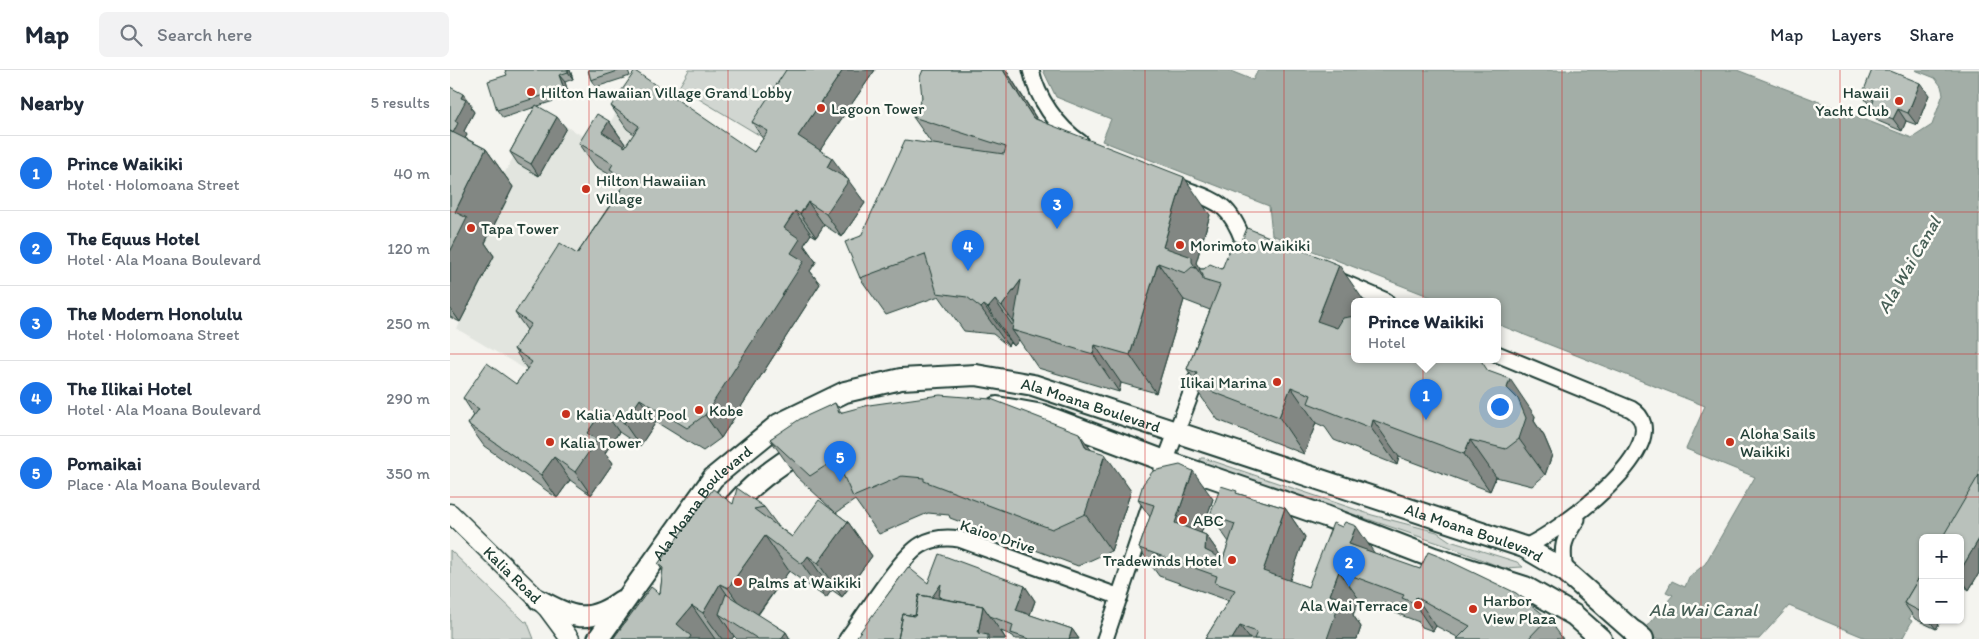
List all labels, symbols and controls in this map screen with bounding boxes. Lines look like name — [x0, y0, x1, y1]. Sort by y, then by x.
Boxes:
search box — [99, 12, 449, 57]
text: Map — [25, 20, 69, 49]
icon: search — [117, 21, 145, 49]
text: Search here — [157, 23, 252, 46]
text: Map — [1770, 24, 1803, 46]
text: Layers — [1831, 24, 1881, 46]
text: Share — [1909, 24, 1954, 46]
place label: Hilton Hawaiian Village Grand Lobby — [541, 83, 792, 102]
place label: Hawaii Yacht Club — [1815, 83, 1889, 120]
marker: Hilton Hawaiian Village Grand Lobby — [525, 86, 537, 98]
text: Nearby — [20, 90, 84, 115]
text: 5 results — [370, 93, 430, 112]
marker: Hawaii Yacht Club — [1893, 95, 1905, 107]
place label: Lagoon Tower — [831, 99, 925, 118]
marker: Lagoon Tower — [815, 102, 827, 114]
text: Prince Waikiki — [67, 152, 183, 175]
text: 1 — [32, 164, 40, 183]
text: 40 m — [393, 164, 430, 183]
place label: Hilton Hawaiian Village — [596, 171, 707, 208]
text: Hotel · Holomoana Street — [67, 175, 240, 194]
marker: Hilton Hawaiian Village — [580, 183, 592, 195]
pin: 3 — [1041, 188, 1073, 229]
water label: Ala Wai Canal — [1872, 211, 1946, 317]
place label: Tapa Tower — [481, 219, 559, 238]
marker: Tapa Tower — [465, 222, 477, 234]
text: The Equus Hotel — [67, 227, 200, 250]
pin: 4 — [952, 230, 984, 271]
place label: Morimoto Waikiki — [1190, 236, 1310, 255]
text: 2 — [32, 239, 40, 258]
text: 120 m — [387, 239, 430, 258]
marker: Morimoto Waikiki — [1174, 239, 1186, 251]
text: Hotel · Ala Moana Boulevard — [67, 250, 261, 269]
popup — [1351, 298, 1501, 363]
text: The Modern Honolulu — [67, 302, 243, 325]
text: Prince Waikiki — [1368, 310, 1484, 333]
text: 3 — [32, 314, 40, 333]
text: 250 m — [386, 314, 430, 333]
text: Hotel · Holomoana Street — [67, 325, 240, 344]
text: Hotel — [1368, 333, 1405, 352]
place label: Ilikai Marina — [1180, 373, 1268, 392]
street label: Ala Moana Boulevard — [1020, 374, 1163, 437]
marker: Ilikai Marina — [1271, 376, 1283, 388]
text: The Ilikai Hotel — [67, 377, 192, 400]
pin: 1 — [1410, 379, 1442, 420]
text: 4 — [31, 389, 41, 408]
text: 290 m — [386, 389, 430, 408]
your location — [1487, 394, 1513, 420]
text: Hotel · Ala Moana Boulevard — [67, 400, 261, 419]
place label: Kobe — [709, 401, 743, 420]
marker: Kobe — [693, 404, 705, 416]
place label: Kalia Adult Pool — [576, 405, 687, 424]
marker: Kalia Adult Pool — [560, 408, 572, 420]
place label: Aloha Sails Waikiki — [1740, 424, 1816, 461]
place label: Kalia Tower — [560, 433, 642, 452]
marker: Kalia Tower — [544, 436, 556, 448]
marker: Aloha Sails Waikiki — [1724, 436, 1736, 448]
street label: Ala Moana Boulevard — [648, 441, 756, 564]
pin: 5 — [824, 441, 856, 482]
text: Pomaikai — [67, 452, 142, 475]
text: 5 — [32, 464, 40, 483]
text: 350 m — [386, 464, 430, 483]
text: Place · Ala Moana Boulevard — [67, 475, 260, 494]
street label: Ala Moana Boulevard — [1402, 499, 1547, 566]
place label: ABC — [1193, 511, 1224, 530]
marker: ABC — [1177, 514, 1189, 526]
street label: Kaioo Drive — [958, 515, 1038, 558]
map controls — [1919, 534, 1964, 624]
button: + — [1919, 534, 1964, 579]
street label: Kalia Road — [479, 542, 546, 608]
pin: 2 — [1333, 546, 1365, 587]
place label: Tradewinds Hotel — [1103, 551, 1222, 570]
marker: Tradewinds Hotel — [1226, 554, 1238, 566]
place label: Palms at Waikiki — [748, 573, 861, 592]
marker: Palms at Waikiki — [732, 576, 744, 588]
button: − — [1919, 579, 1964, 624]
place label: Harbor View Plaza — [1483, 591, 1557, 628]
place label: Ala Wai Terrace — [1300, 596, 1408, 615]
marker: Ala Wai Terrace — [1412, 599, 1424, 611]
water label: Ala Wai Canal — [1649, 599, 1759, 621]
marker: Harbor View Plaza — [1467, 603, 1479, 615]

